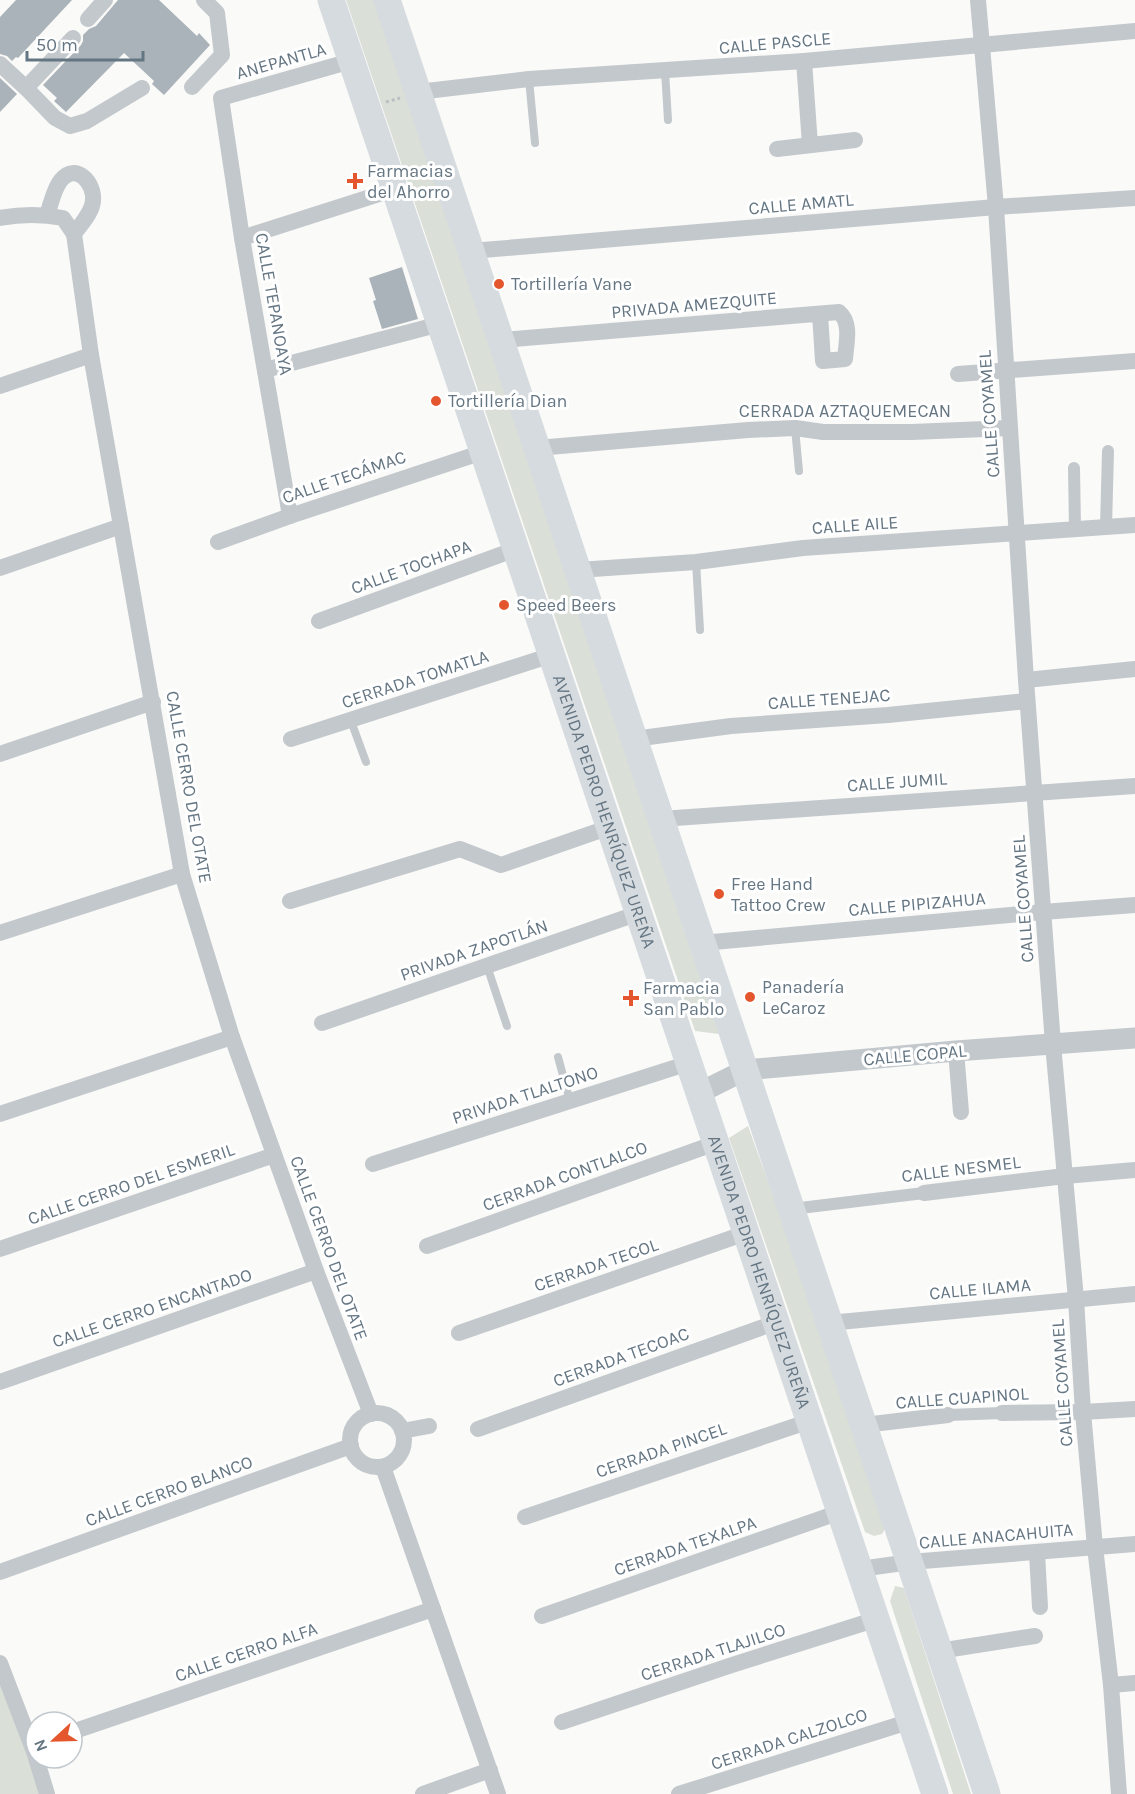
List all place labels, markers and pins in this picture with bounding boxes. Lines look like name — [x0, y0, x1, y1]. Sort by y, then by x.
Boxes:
place label: Farmacias del Ahorro — [367, 160, 453, 203]
marker: Farmacias del Ahorro — [348, 174, 362, 188]
place label: Tortillería Vane — [511, 273, 632, 295]
marker: Tortillería Vane — [492, 277, 506, 291]
place label: Tortillería Dian — [448, 390, 567, 412]
marker: Tortillería Dian — [429, 394, 443, 408]
place label: Speed Beers — [516, 594, 616, 616]
marker: Speed Beers — [497, 598, 511, 612]
place label: Free Hand Tattoo Crew — [731, 873, 826, 916]
marker: Free Hand Tattoo Crew — [712, 887, 726, 901]
place label: Panadería LeCaroz — [762, 976, 844, 1019]
place label: Farmacia San Pablo — [643, 977, 724, 1020]
marker: Panadería LeCaroz — [743, 990, 757, 1004]
marker: Farmacia San Pablo — [624, 991, 638, 1005]

